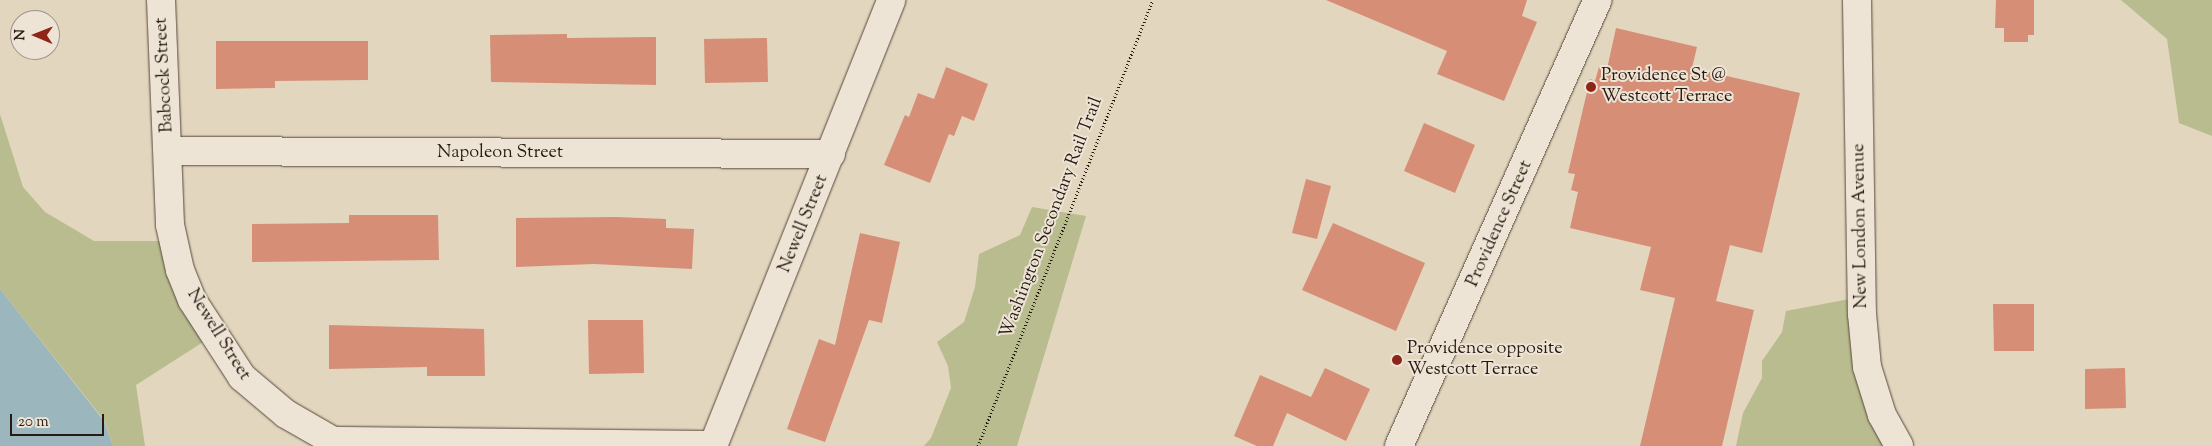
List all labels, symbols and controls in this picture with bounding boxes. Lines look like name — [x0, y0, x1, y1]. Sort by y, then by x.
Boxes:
north arrow — [10, 10, 60, 60]
street label: Babcock Street — [151, 17, 179, 133]
text: N — [11, 29, 31, 41]
place label: Providence St @ Westcott Terrace — [1601, 66, 1732, 108]
marker: Providence St @ Westcott Terrace — [1585, 81, 1597, 93]
street label: Washington Secondary Rail Trail — [996, 94, 1108, 342]
street label: Napoleon Street — [437, 142, 563, 164]
street label: New London Avenue — [1849, 143, 1873, 309]
street label: Providence Street — [1462, 157, 1538, 291]
street label: Newell Street — [775, 172, 833, 276]
street label: Newell Street — [181, 285, 255, 385]
place label: Providence opposite Westcott Terrace — [1407, 339, 1563, 382]
marker: Providence opposite Westcott Terrace — [1391, 354, 1403, 366]
scale bar — [12, 404, 106, 436]
text: 20 m — [18, 412, 49, 433]

